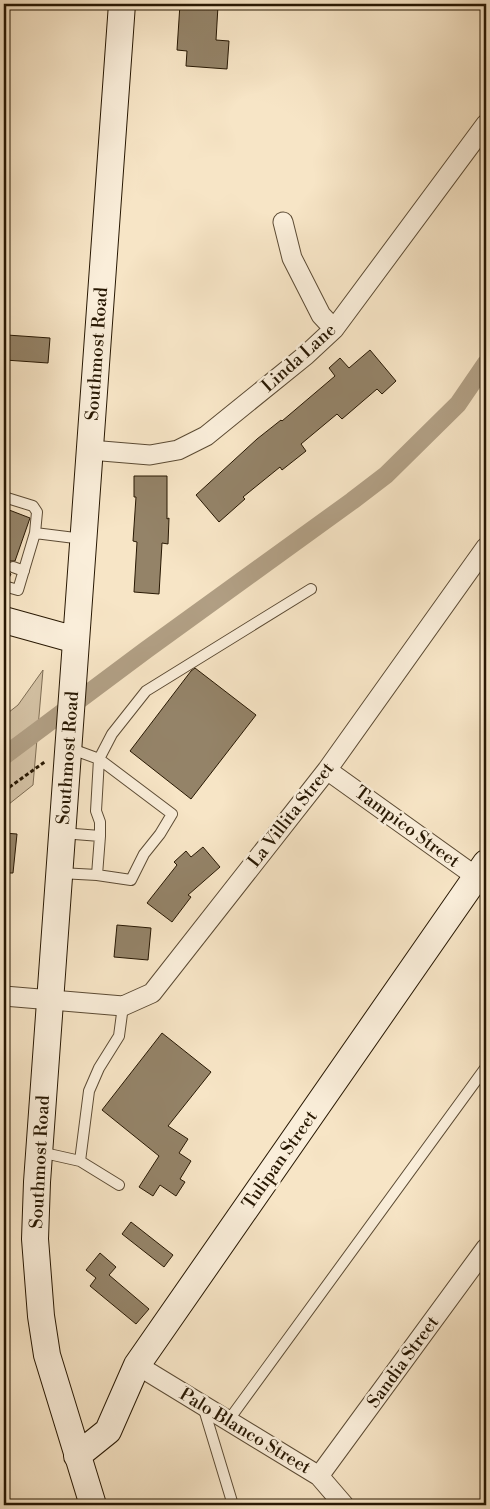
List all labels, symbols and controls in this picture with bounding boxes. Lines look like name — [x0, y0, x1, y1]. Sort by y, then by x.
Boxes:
street label: Southmost Road — [81, 286, 113, 422]
street label: Linda Lane — [257, 319, 341, 397]
street label: Southmost Road — [52, 690, 84, 826]
street label: La Villita Street — [243, 757, 340, 872]
street label: Tampico Street — [350, 781, 465, 873]
street label: Southmost Road — [25, 1094, 55, 1229]
street label: Tulipan Street — [237, 1106, 323, 1214]
street label: Sandia Street — [362, 1311, 444, 1412]
street label: Palo Blanco Street — [175, 1383, 315, 1480]

